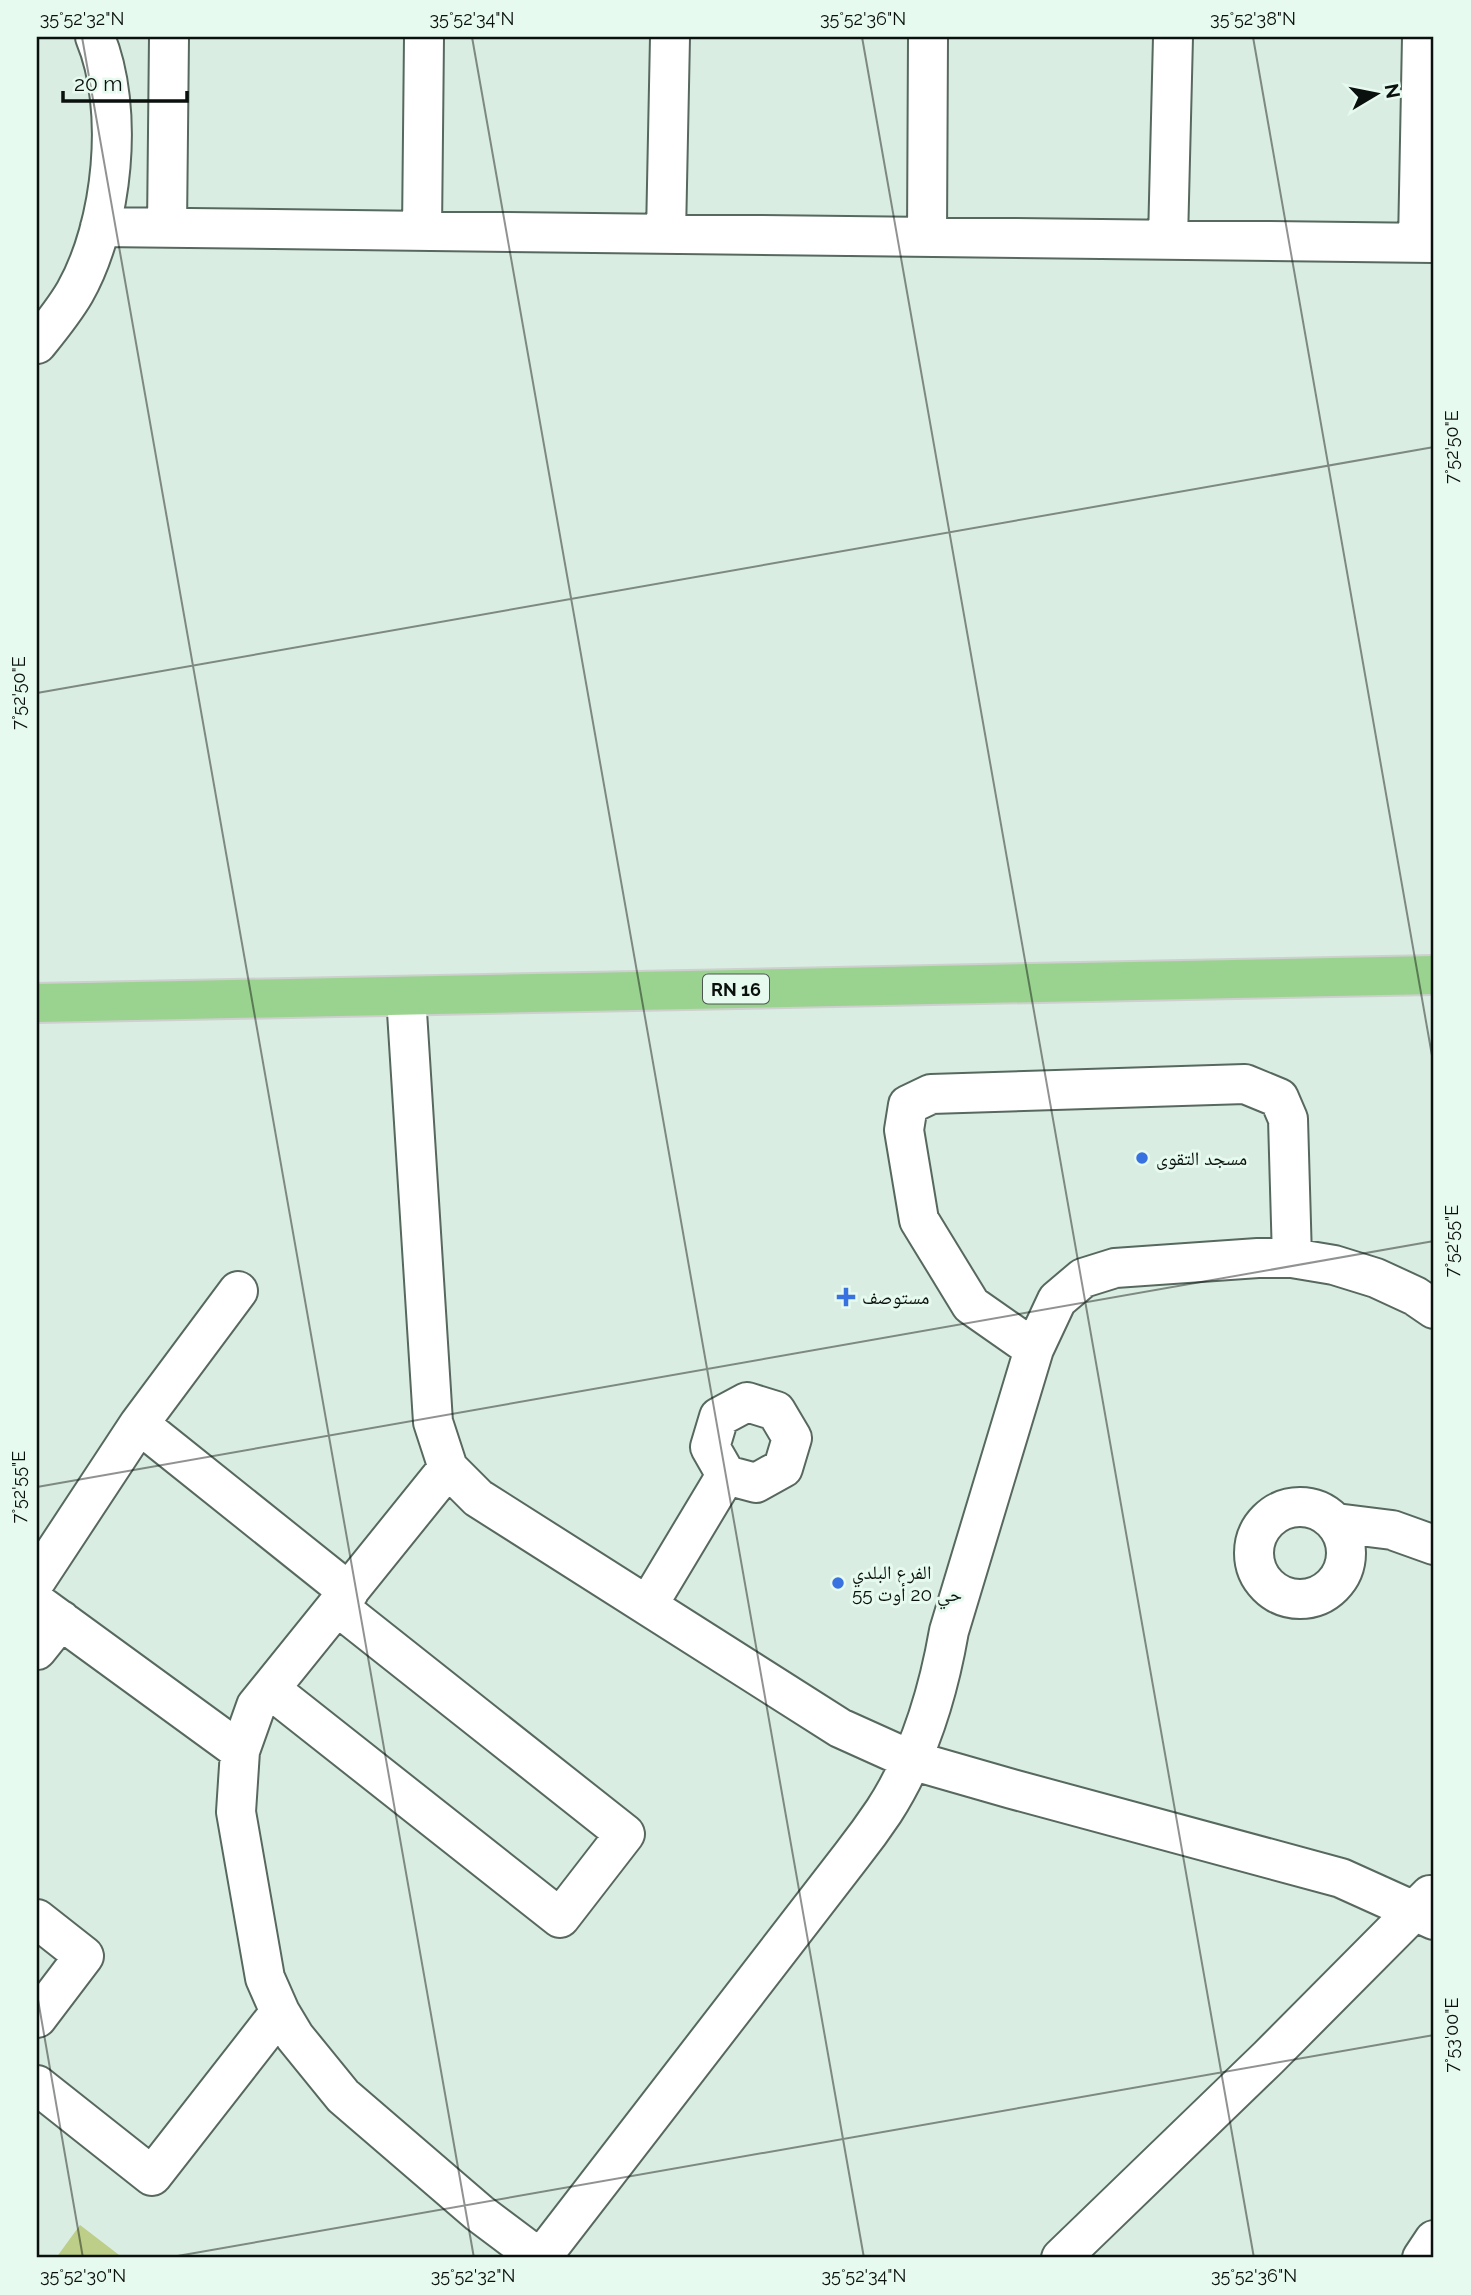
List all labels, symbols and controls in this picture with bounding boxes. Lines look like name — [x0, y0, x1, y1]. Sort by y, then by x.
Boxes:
text: 35°52'32"N — [40, 8, 124, 29]
text: 35°52'34"N — [429, 8, 515, 29]
text: 35°52'36"N — [820, 8, 906, 29]
text: 35°52'38"N — [1210, 8, 1296, 29]
scale bar — [63, 60, 187, 104]
north arrow — [1342, 60, 1412, 130]
text: 20 m — [74, 71, 122, 96]
text: N — [1381, 82, 1405, 100]
text: 7°52'50"E — [1441, 410, 1462, 484]
text: 7°52'50"E — [8, 656, 29, 730]
road number: RN 16 — [703, 974, 769, 1004]
place label: مسجد التقوى — [1156, 1147, 1247, 1170]
marker: مسجد التقوى — [1134, 1150, 1150, 1166]
text: 7°52'55"E — [1441, 1205, 1462, 1277]
place label: مستوصف — [862, 1286, 929, 1309]
marker: مستوصف — [836, 1287, 856, 1307]
text: 7°52'55"E — [8, 1451, 29, 1523]
place label: الفرع البلدي حي 20 أوت 55 — [852, 1561, 962, 1610]
marker: الفرع البلدي حي 20 أوت 55 — [830, 1575, 846, 1591]
text: 7°53'00"E — [1441, 1997, 1462, 2073]
text: 35°52'30"N — [40, 2265, 126, 2286]
text: 35°52'32"N — [431, 2265, 515, 2286]
text: 35°52'34"N — [821, 2265, 907, 2286]
text: 35°52'36"N — [1211, 2265, 1297, 2286]

